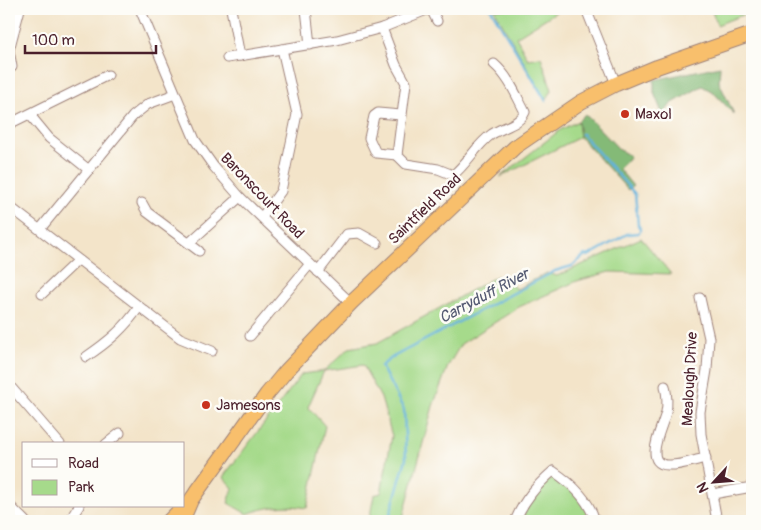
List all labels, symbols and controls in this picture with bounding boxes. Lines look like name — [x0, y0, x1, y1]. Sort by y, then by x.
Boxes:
scale bar — [25, 22, 156, 54]
text: 100 m — [32, 31, 75, 50]
place label: Maxol — [635, 105, 672, 124]
marker: Maxol — [619, 108, 631, 120]
street label: Baronscourt Road — [216, 149, 308, 243]
street label: Saintfield Road — [385, 170, 465, 248]
water label: Carryduff River — [436, 263, 534, 328]
street label: Mealough Drive — [678, 331, 702, 427]
place label: Jamesons — [216, 396, 281, 415]
marker: Jamesons — [200, 399, 212, 411]
legend — [22, 442, 185, 508]
text: Road — [68, 454, 99, 473]
north arrow — [688, 458, 738, 508]
text: Park — [68, 478, 95, 497]
text: N — [693, 479, 712, 495]

